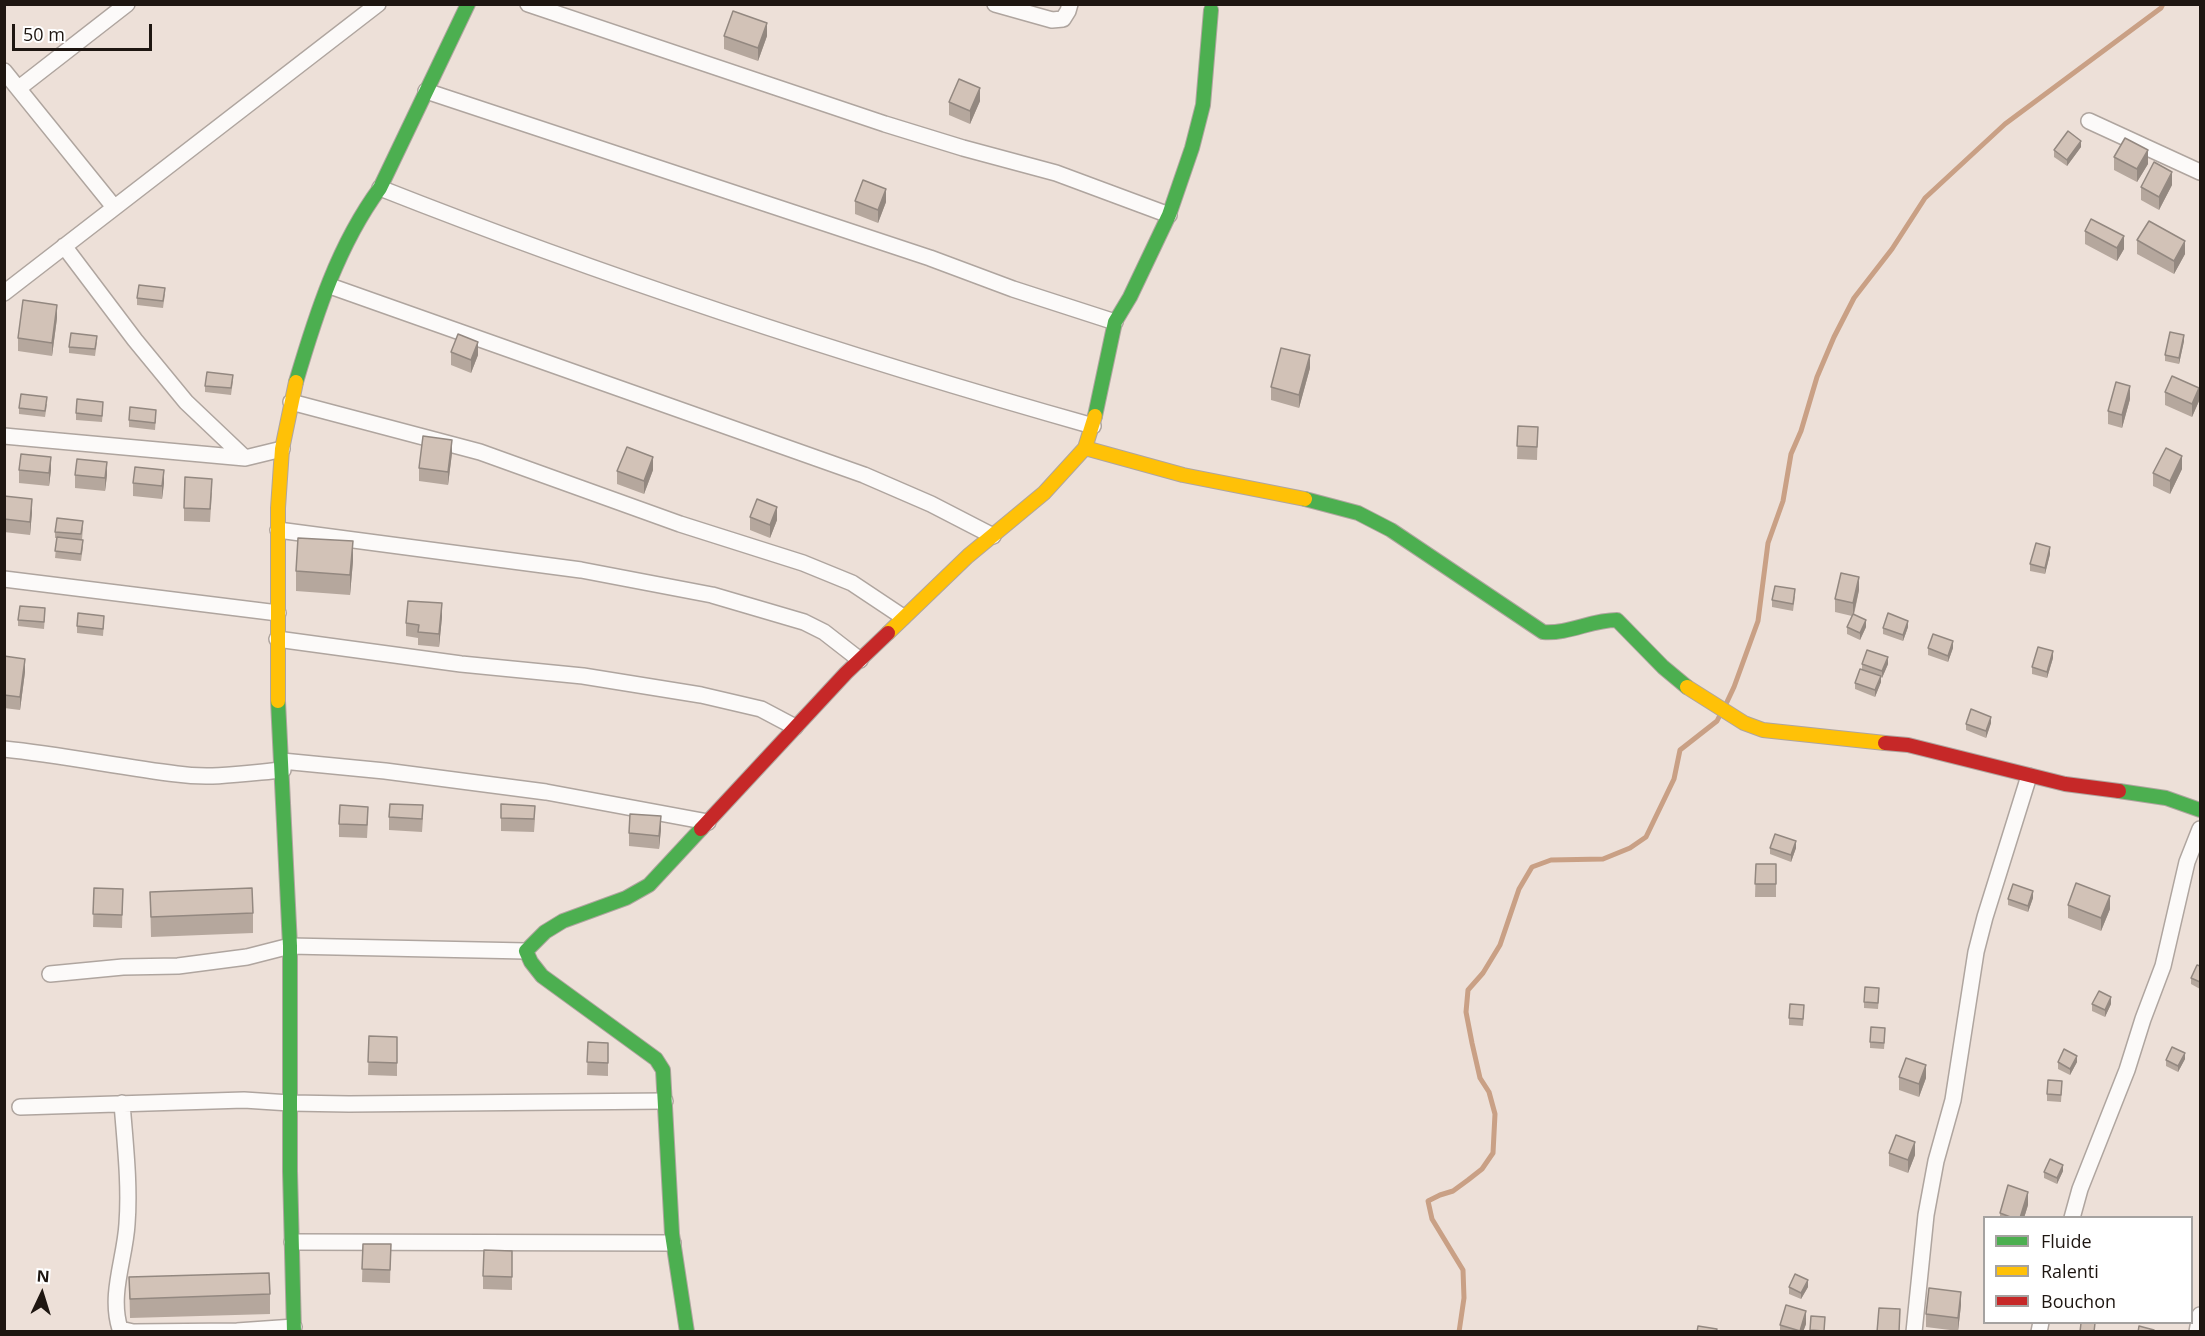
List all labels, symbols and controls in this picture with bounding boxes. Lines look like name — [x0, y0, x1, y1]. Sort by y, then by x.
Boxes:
scale bar — [15, 12, 154, 50]
text: 50 m — [23, 22, 65, 46]
legend — [1983, 1216, 2193, 1324]
text: Fluide — [2041, 1229, 2092, 1253]
text: Ralenti — [2041, 1259, 2099, 1283]
north arrow — [12, 1264, 72, 1324]
text: N — [36, 1265, 51, 1287]
text: Bouchon — [2041, 1289, 2116, 1313]

